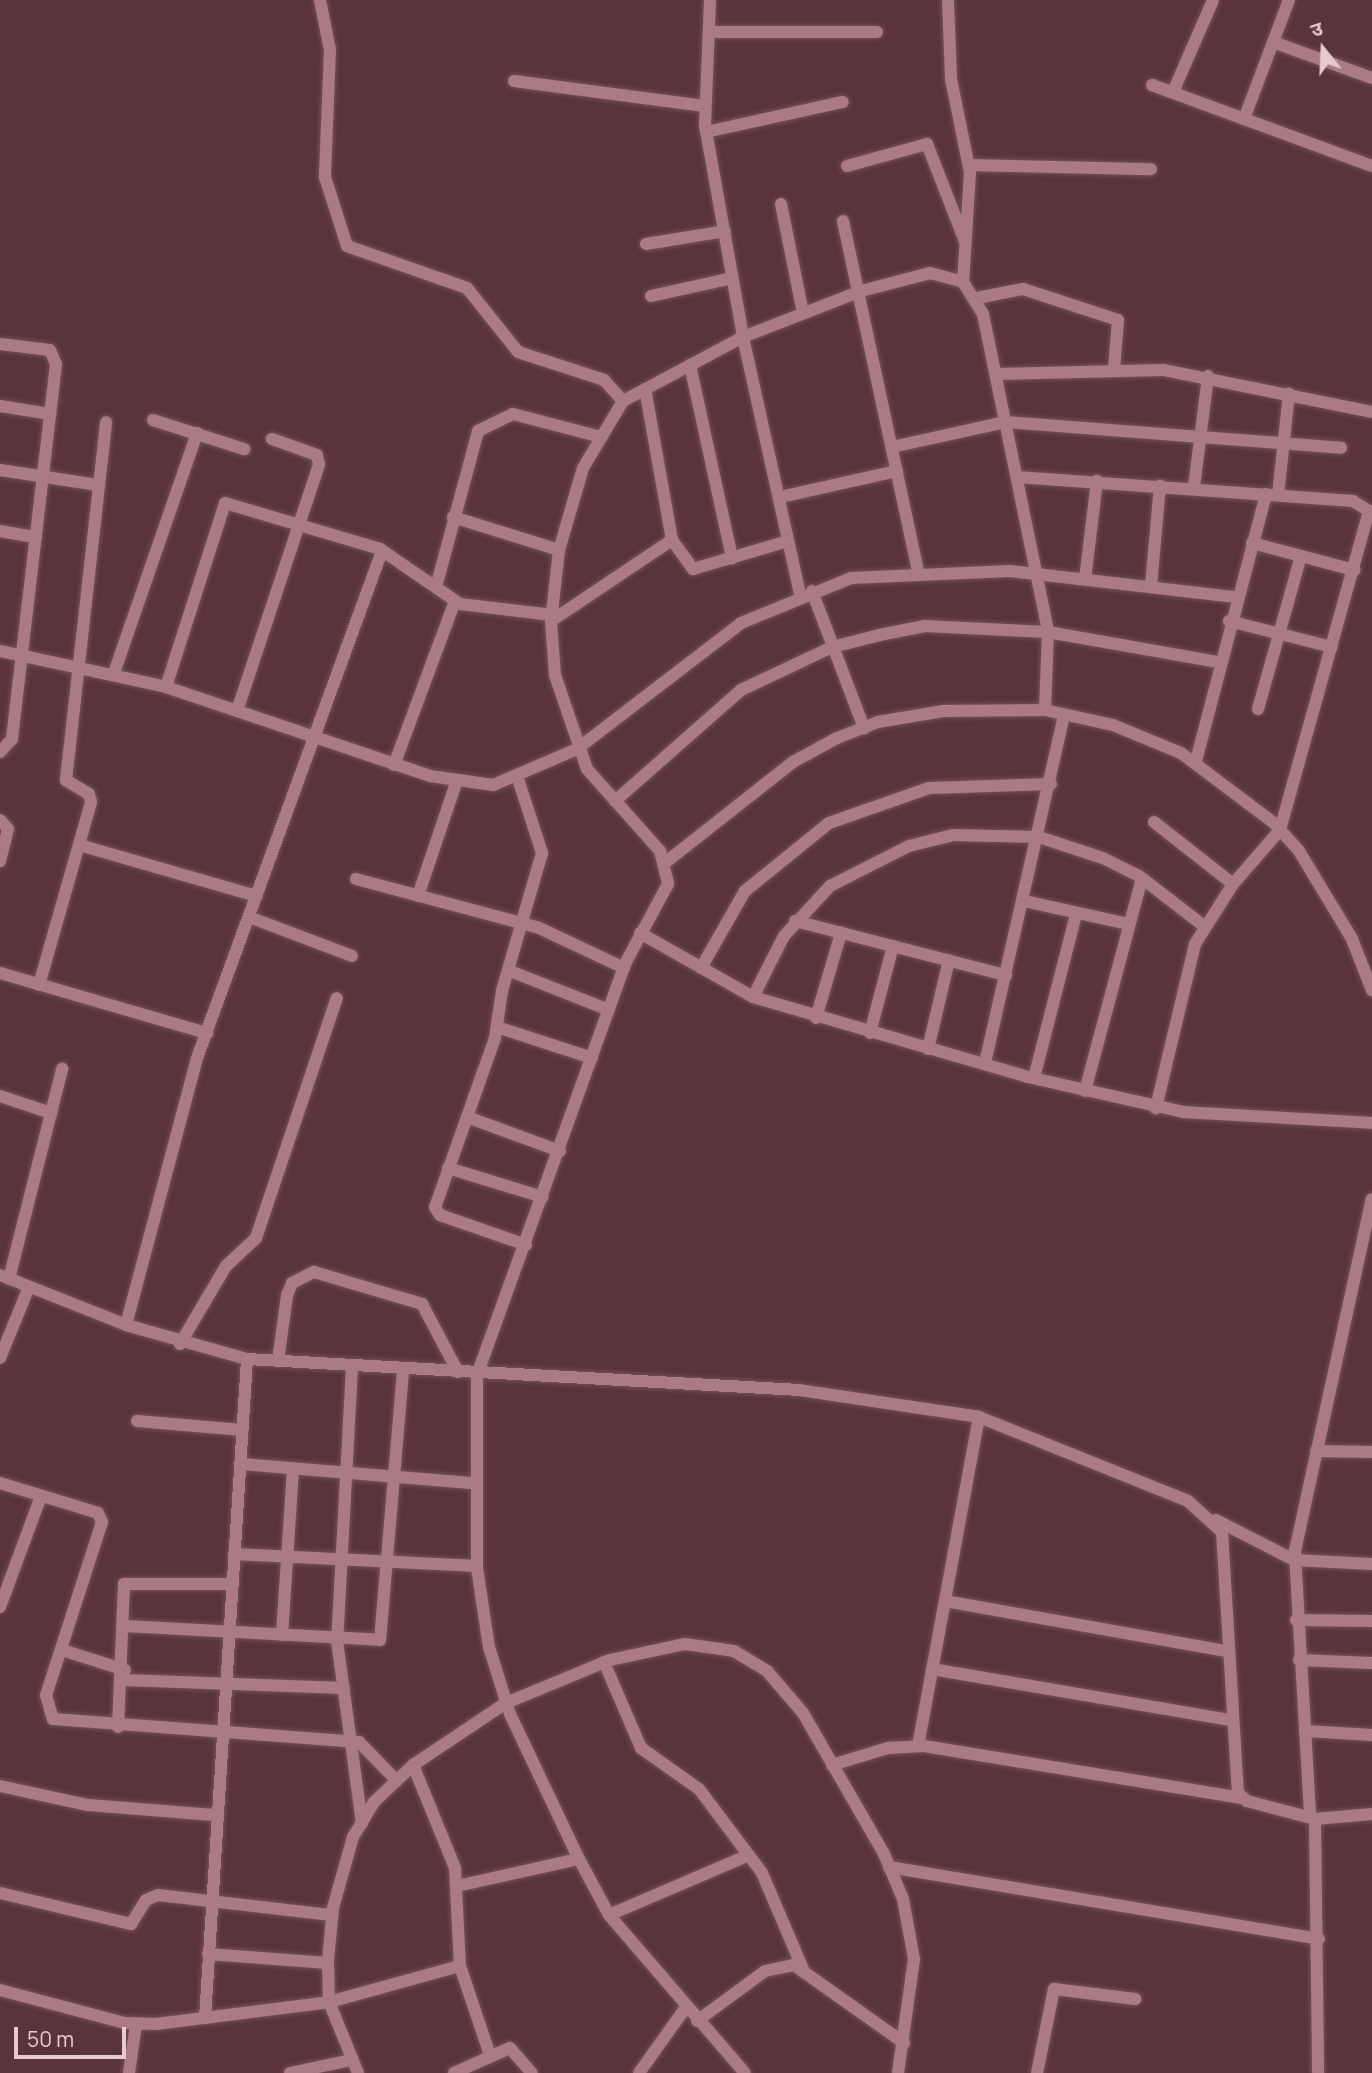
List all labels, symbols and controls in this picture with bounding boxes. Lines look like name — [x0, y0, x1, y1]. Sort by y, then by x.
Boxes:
north arrow — [1288, 14, 1358, 84]
text: उ — [1307, 15, 1326, 43]
scale bar — [18, 2014, 130, 2058]
text: 50 m — [27, 2025, 74, 2053]

